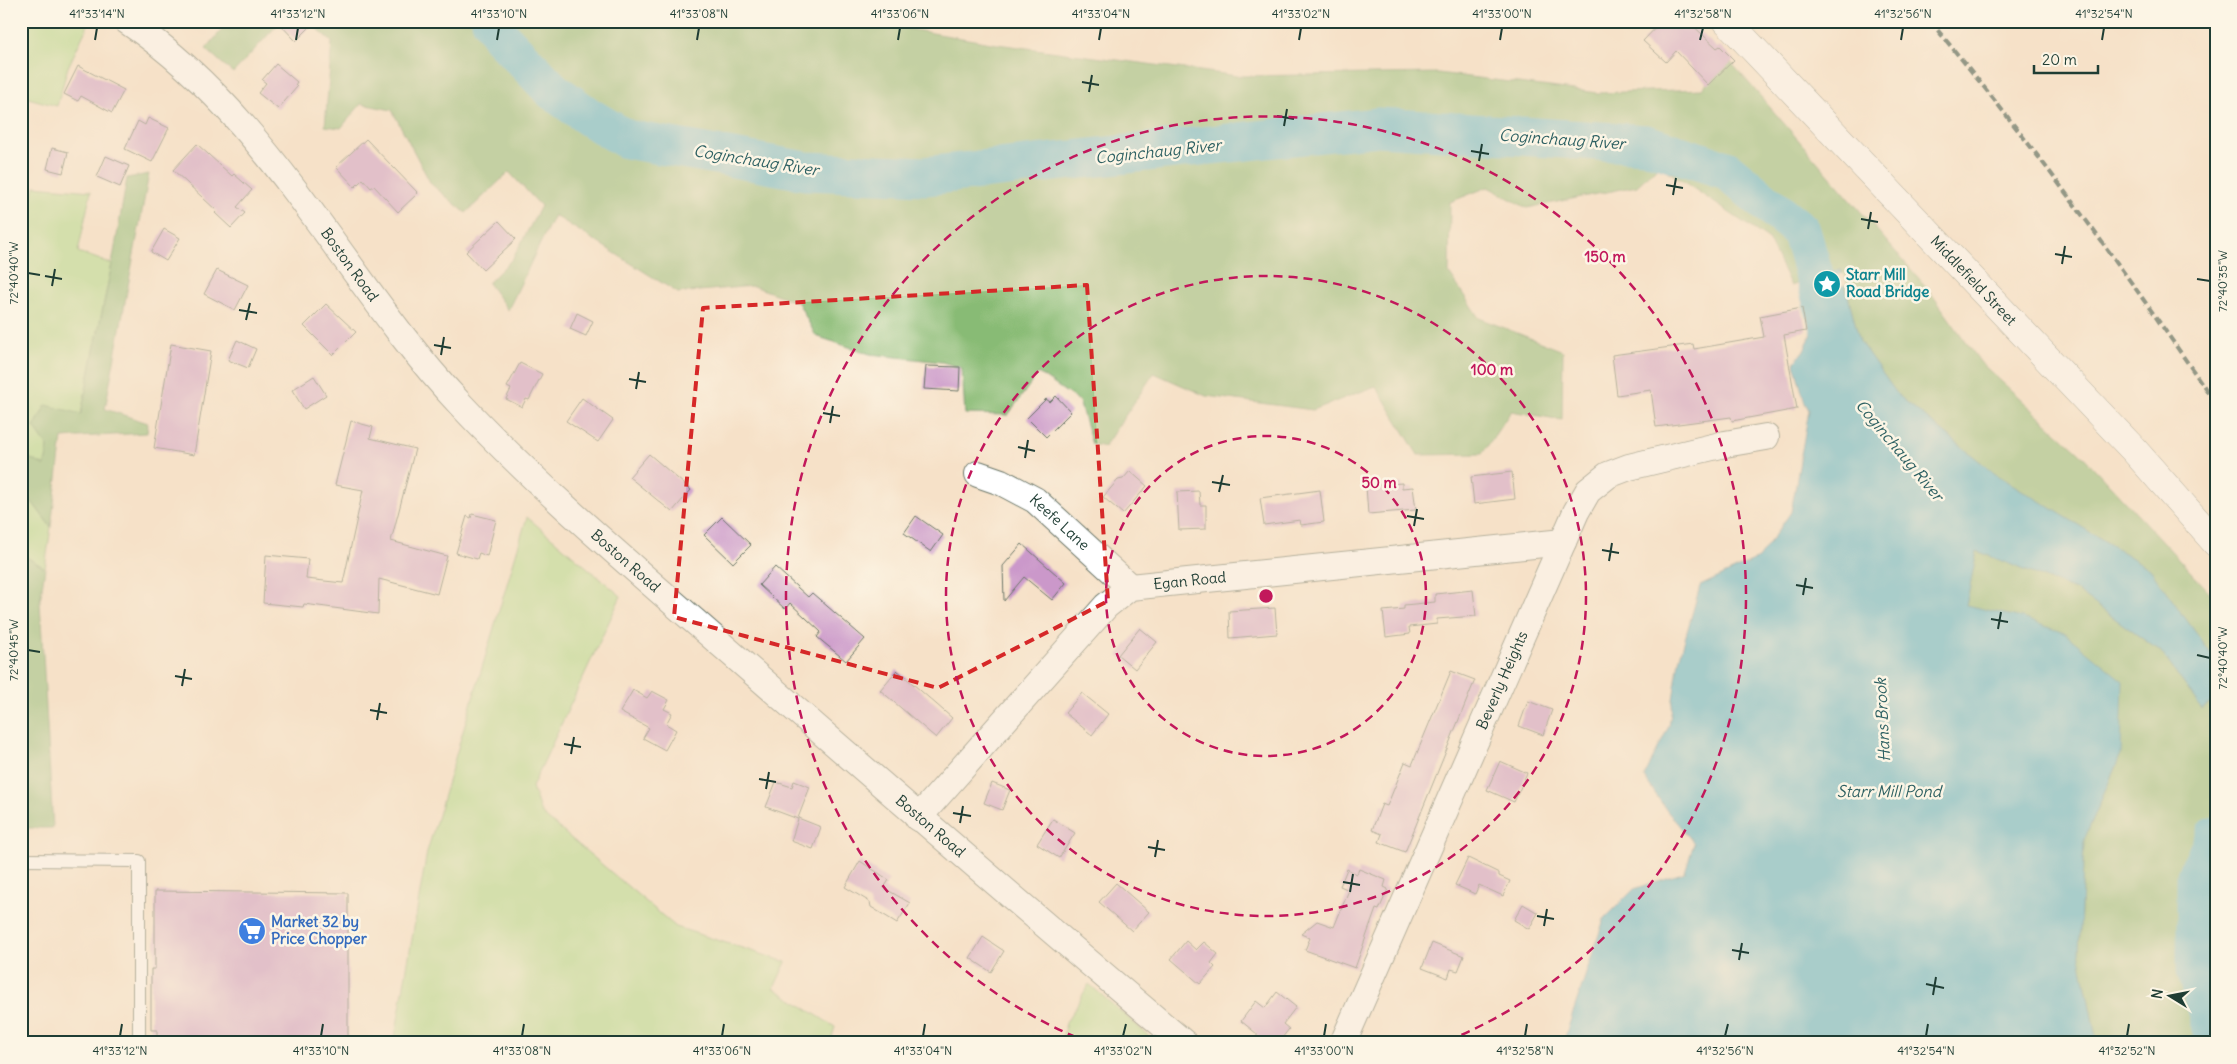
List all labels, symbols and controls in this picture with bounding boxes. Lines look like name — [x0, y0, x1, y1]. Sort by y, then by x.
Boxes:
text: 41°33'14"N — [69, 6, 125, 21]
text: 41°33'12"N — [270, 6, 326, 21]
text: 41°33'10"N — [471, 6, 527, 21]
text: 41°33'08"N — [670, 6, 728, 21]
text: 41°33'06"N — [871, 6, 929, 21]
text: 41°33'04"N — [1072, 6, 1130, 21]
text: 41°33'02"N — [1272, 6, 1330, 21]
text: 41°33'00"N — [1472, 6, 1532, 21]
text: 41°32'58"N — [1674, 6, 1732, 21]
text: 41°32'56"N — [1874, 6, 1932, 21]
text: 41°32'54"N — [2075, 6, 2133, 21]
scale bar — [2034, 42, 2098, 74]
text: 20 m — [2042, 50, 2077, 69]
water label: Coginchaug River — [1498, 125, 1628, 154]
water label: Coginchaug River — [1094, 134, 1224, 168]
water label: Coginchaug River — [692, 140, 822, 180]
street label: Boston Road — [317, 224, 383, 305]
street label: Middlefield Street — [1927, 231, 2021, 329]
text: 72°40'40"W — [6, 242, 21, 304]
text: 150 m — [1584, 247, 1626, 266]
text: 72°40'35"W — [2215, 250, 2230, 312]
place label: Starr Mill Road Bridge — [1846, 265, 1929, 302]
place icon: Starr Mill Road Bridge — [1812, 269, 1842, 299]
text: 100 m — [1471, 360, 1513, 379]
water label: Coginchaug River — [1852, 395, 1950, 507]
text: 50 m — [1361, 473, 1397, 492]
street label: Keefe Lane — [1026, 490, 1094, 554]
street label: Boston Road — [587, 525, 665, 596]
street label: Egan Road — [1152, 567, 1227, 594]
centre of rings — [1257, 587, 1275, 605]
text: 72°40'45"W — [6, 619, 21, 681]
text: 72°40'40"W — [2215, 627, 2230, 689]
street label: Beverly Heights — [1472, 628, 1532, 732]
water label: Hans Brook — [1870, 676, 1894, 762]
water label: Starr Mill Pond — [1837, 781, 1944, 801]
street label: Boston Road — [892, 791, 969, 861]
place label: Market 32 by Price Chopper — [271, 912, 368, 949]
supermarket icon: Market 32 by Price Chopper — [237, 916, 267, 946]
north arrow — [2144, 972, 2194, 1022]
text: N — [2147, 987, 2167, 1000]
text: 41°33'12"N — [92, 1043, 148, 1058]
text: 41°33'10"N — [293, 1043, 349, 1058]
text: 41°33'08"N — [493, 1043, 551, 1058]
text: 41°33'06"N — [693, 1043, 751, 1058]
text: 41°33'04"N — [894, 1043, 952, 1058]
text: 41°33'02"N — [1094, 1043, 1152, 1058]
text: 41°33'00"N — [1294, 1043, 1354, 1058]
text: 41°32'58"N — [1496, 1043, 1554, 1058]
text: 41°32'56"N — [1696, 1043, 1754, 1058]
text: 41°32'54"N — [1897, 1043, 1955, 1058]
text: 41°32'52"N — [2098, 1043, 2156, 1058]

